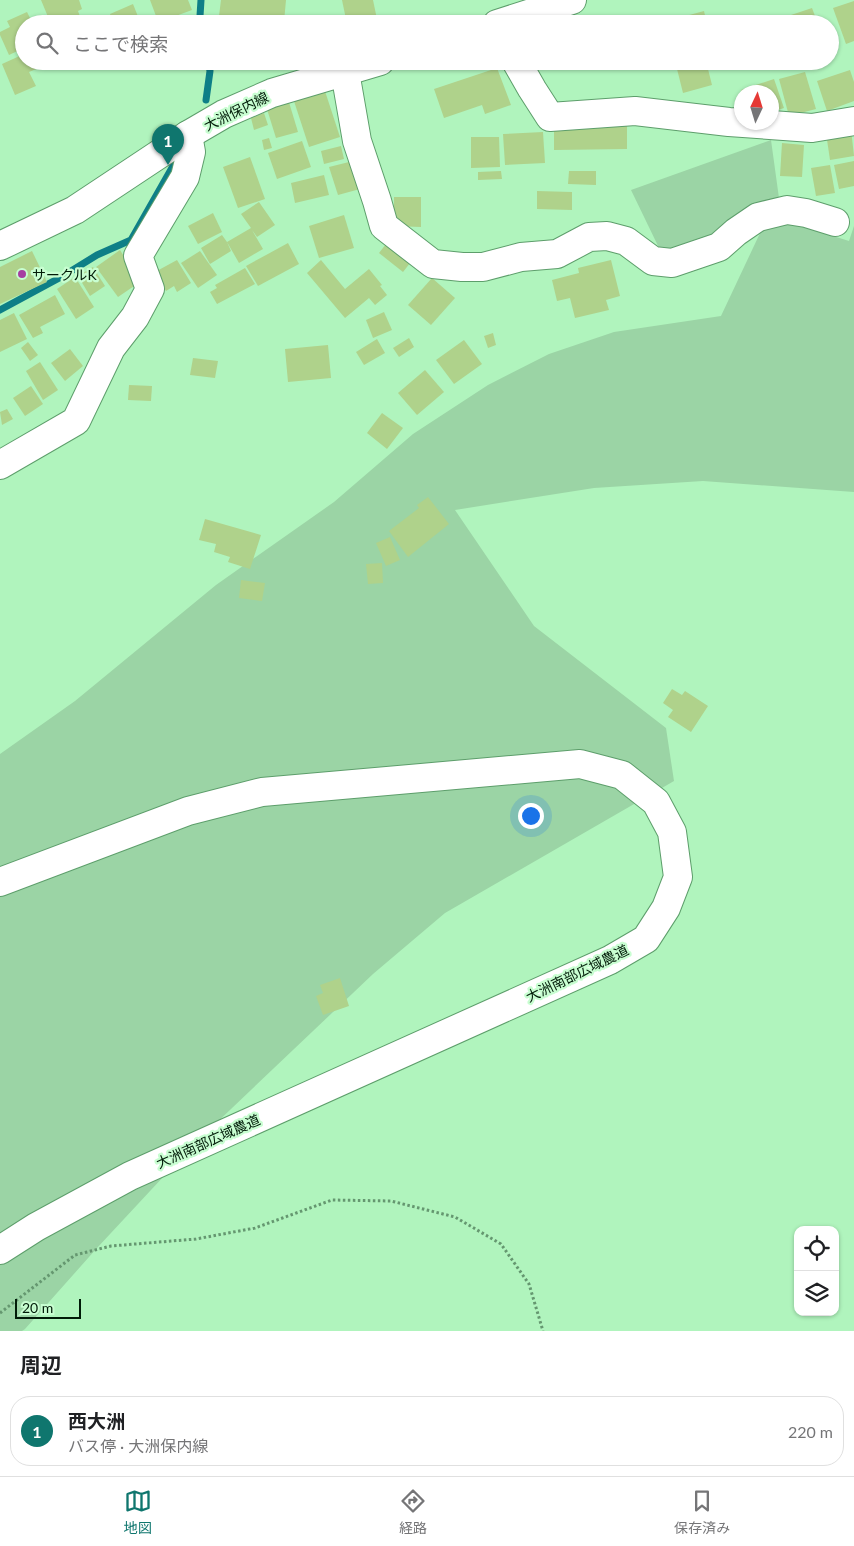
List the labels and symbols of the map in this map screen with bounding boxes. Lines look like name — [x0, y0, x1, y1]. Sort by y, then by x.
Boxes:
north arrow — [734, 85, 779, 130]
street label: 大洲保内線 — [201, 88, 271, 134]
pin: 1 — [152, 124, 184, 165]
place label: サークルK — [32, 266, 98, 283]
marker: サークルK — [16, 268, 28, 280]
your location — [518, 803, 544, 829]
street label: 大洲南部広域農道 — [523, 941, 631, 1005]
street label: 大洲南部広域農道 — [153, 1110, 263, 1172]
scale bar — [15, 1296, 81, 1319]

